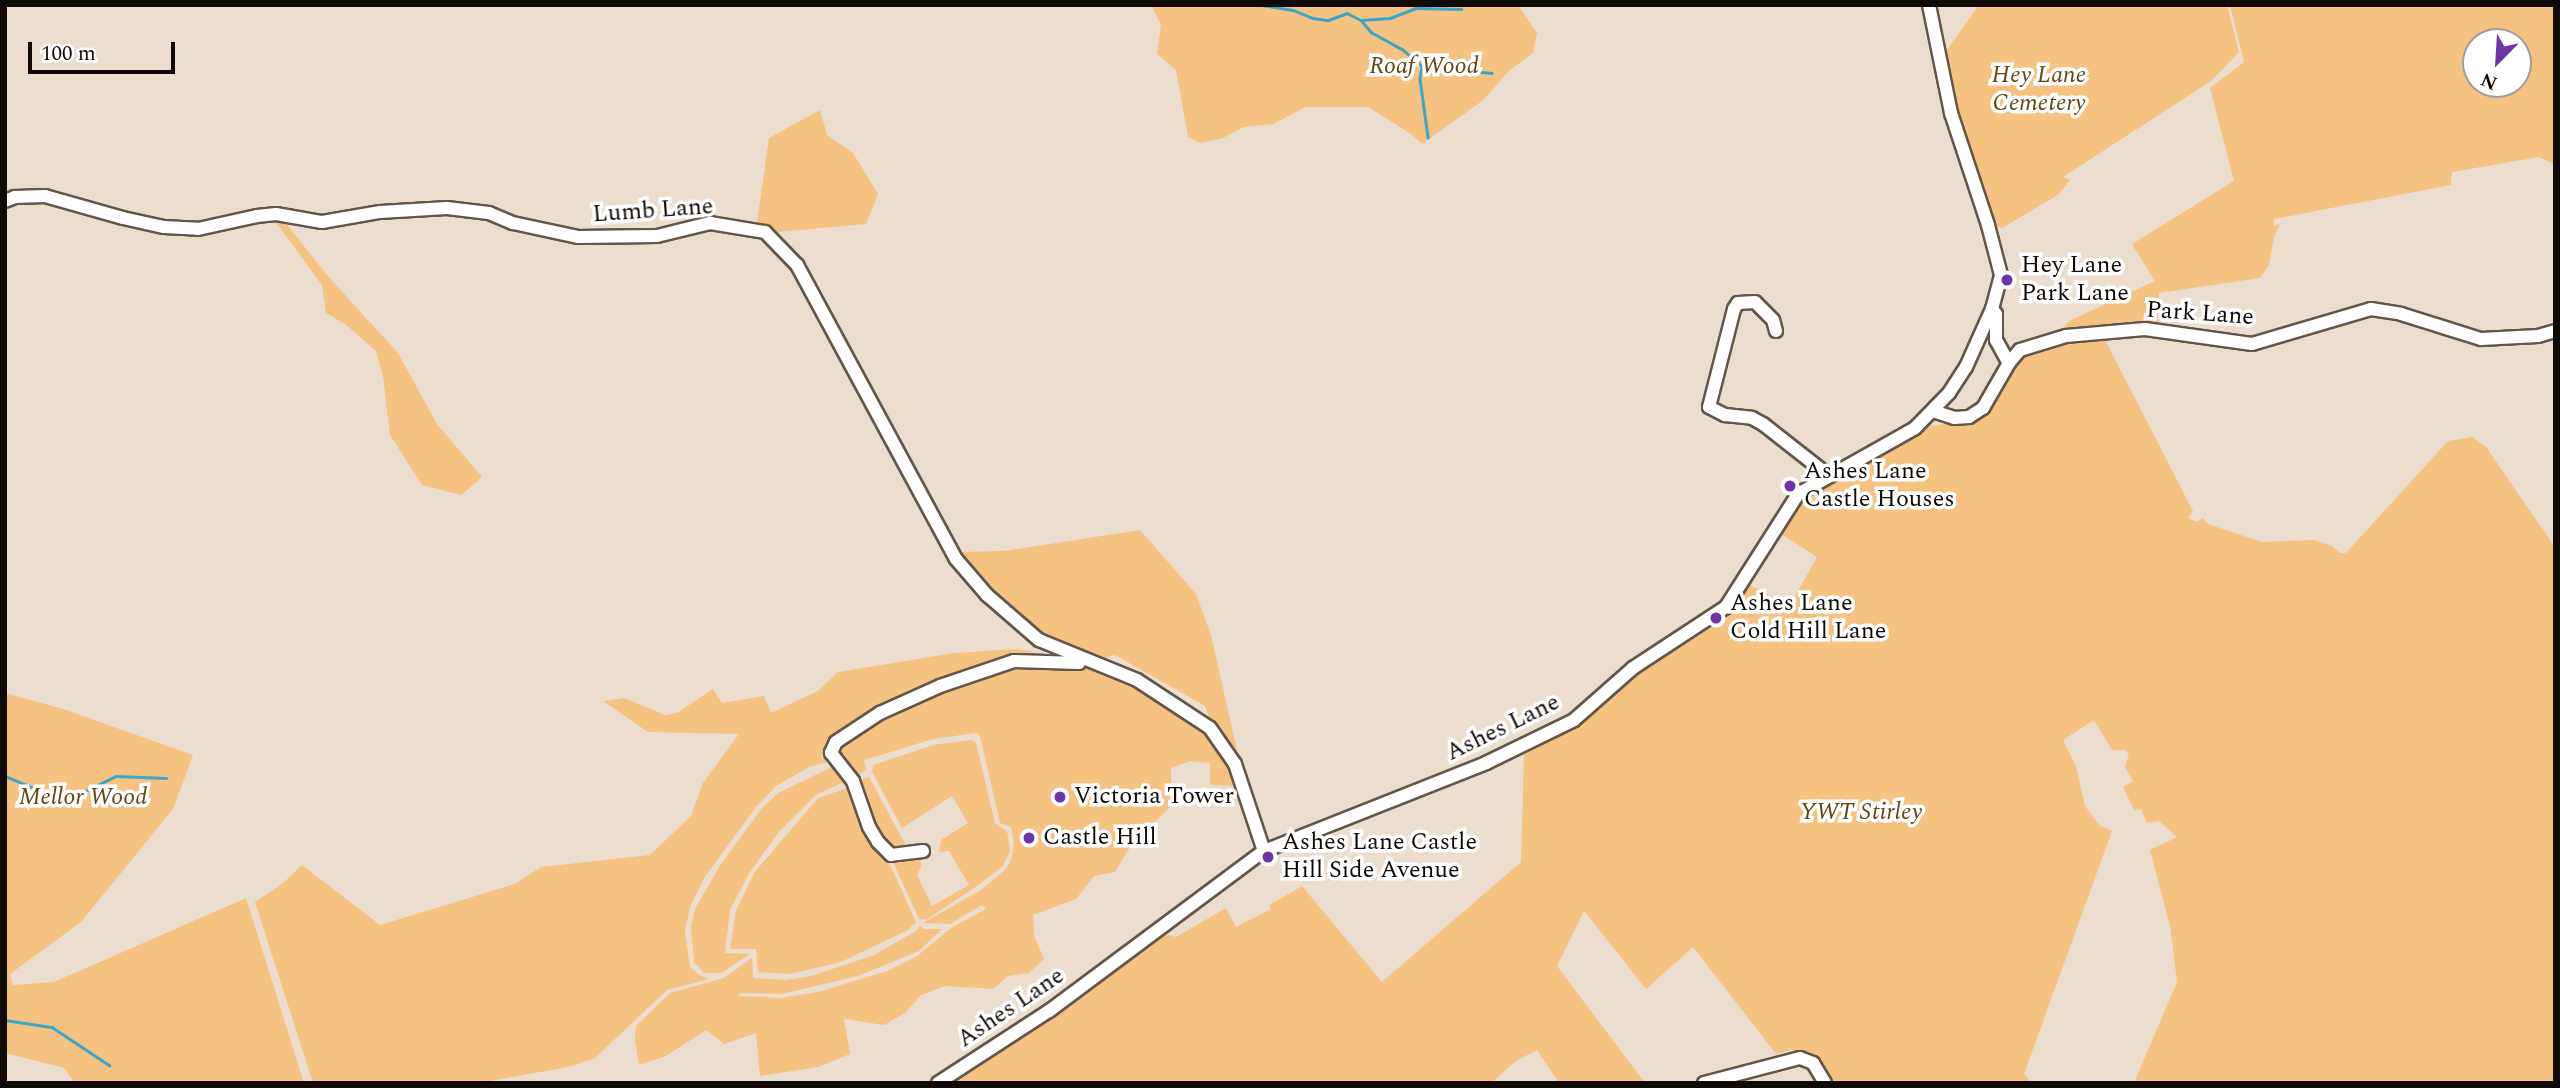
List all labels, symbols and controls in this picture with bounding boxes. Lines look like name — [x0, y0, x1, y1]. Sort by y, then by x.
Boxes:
scale bar — [32, 28, 178, 72]
north arrow — [2462, 28, 2532, 98]
text: 100 m — [41, 38, 96, 70]
park label: Roaf Wood — [1369, 53, 1479, 81]
park label: Hey Lane Cemetery — [1992, 62, 2086, 118]
text: N — [2476, 64, 2502, 97]
street label: Lumb Lane — [592, 192, 714, 230]
place label: Hey Lane Park Lane — [2021, 252, 2129, 308]
marker: Hey Lane Park Lane — [1999, 272, 2015, 288]
street label: Park Lane — [2145, 296, 2255, 332]
place label: Ashes Lane Castle Houses — [1804, 458, 1955, 514]
marker: Ashes Lane Castle Houses — [1782, 478, 1798, 494]
place label: Ashes Lane Cold Hill Lane — [1730, 590, 1886, 646]
marker: Ashes Lane Cold Hill Lane — [1708, 610, 1724, 626]
street label: Ashes Lane — [1442, 688, 1564, 768]
place label: Victoria Tower — [1074, 783, 1234, 811]
park label: Mellor Wood — [19, 784, 147, 812]
marker: Victoria Tower — [1052, 789, 1068, 805]
park label: YWT Stirley — [1800, 799, 1922, 827]
place label: Castle Hill — [1043, 824, 1157, 852]
place label: Ashes Lane Castle Hill Side Avenue — [1282, 829, 1477, 885]
marker: Castle Hill — [1021, 830, 1037, 846]
marker: Ashes Lane Castle Hill Side Avenue — [1260, 849, 1276, 865]
street label: Ashes Lane — [952, 962, 1070, 1054]

